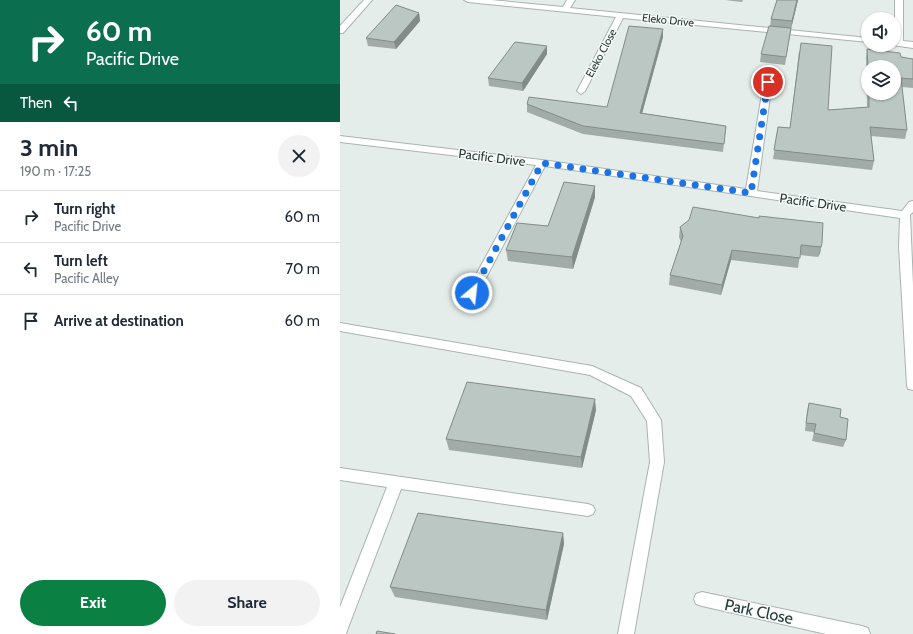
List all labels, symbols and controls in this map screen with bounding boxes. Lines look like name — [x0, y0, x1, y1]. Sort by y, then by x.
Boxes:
street label: Eleko Drive — [641, 10, 695, 30]
map controls — [861, 12, 901, 100]
button: sound — [861, 12, 901, 52]
text: 60 m — [86, 14, 152, 48]
icon: right — [20, 16, 72, 68]
street label: Eleko Close — [582, 26, 620, 80]
text: Pacific Drive — [86, 48, 179, 70]
button: layers — [861, 60, 901, 100]
pin — [751, 65, 785, 99]
icon: arrive — [757, 71, 779, 93]
icon: left — [60, 92, 82, 114]
text: Then — [20, 94, 52, 112]
text: 3 min — [20, 133, 78, 162]
button: close — [278, 135, 320, 177]
street label: Pacific Drive — [458, 145, 527, 169]
text: 190 m · 17:25 — [20, 163, 91, 179]
street label: Pacific Drive — [779, 189, 848, 215]
text: Turn right — [54, 200, 115, 218]
icon: right — [20, 206, 42, 228]
text: 60 m — [284, 208, 320, 226]
text: Pacific Drive — [54, 218, 121, 234]
text: Turn left — [54, 252, 108, 270]
icon: left — [20, 258, 42, 280]
text: 70 m — [286, 260, 320, 278]
text: Pacific Alley — [54, 270, 119, 286]
position arrow — [451, 272, 493, 314]
icon: arrive — [20, 310, 42, 332]
text: Arrive at destination — [54, 312, 184, 330]
text: 60 m — [284, 312, 320, 330]
button: Exit — [20, 580, 166, 626]
button: Share — [174, 580, 320, 626]
street label: Park Close — [723, 595, 795, 628]

